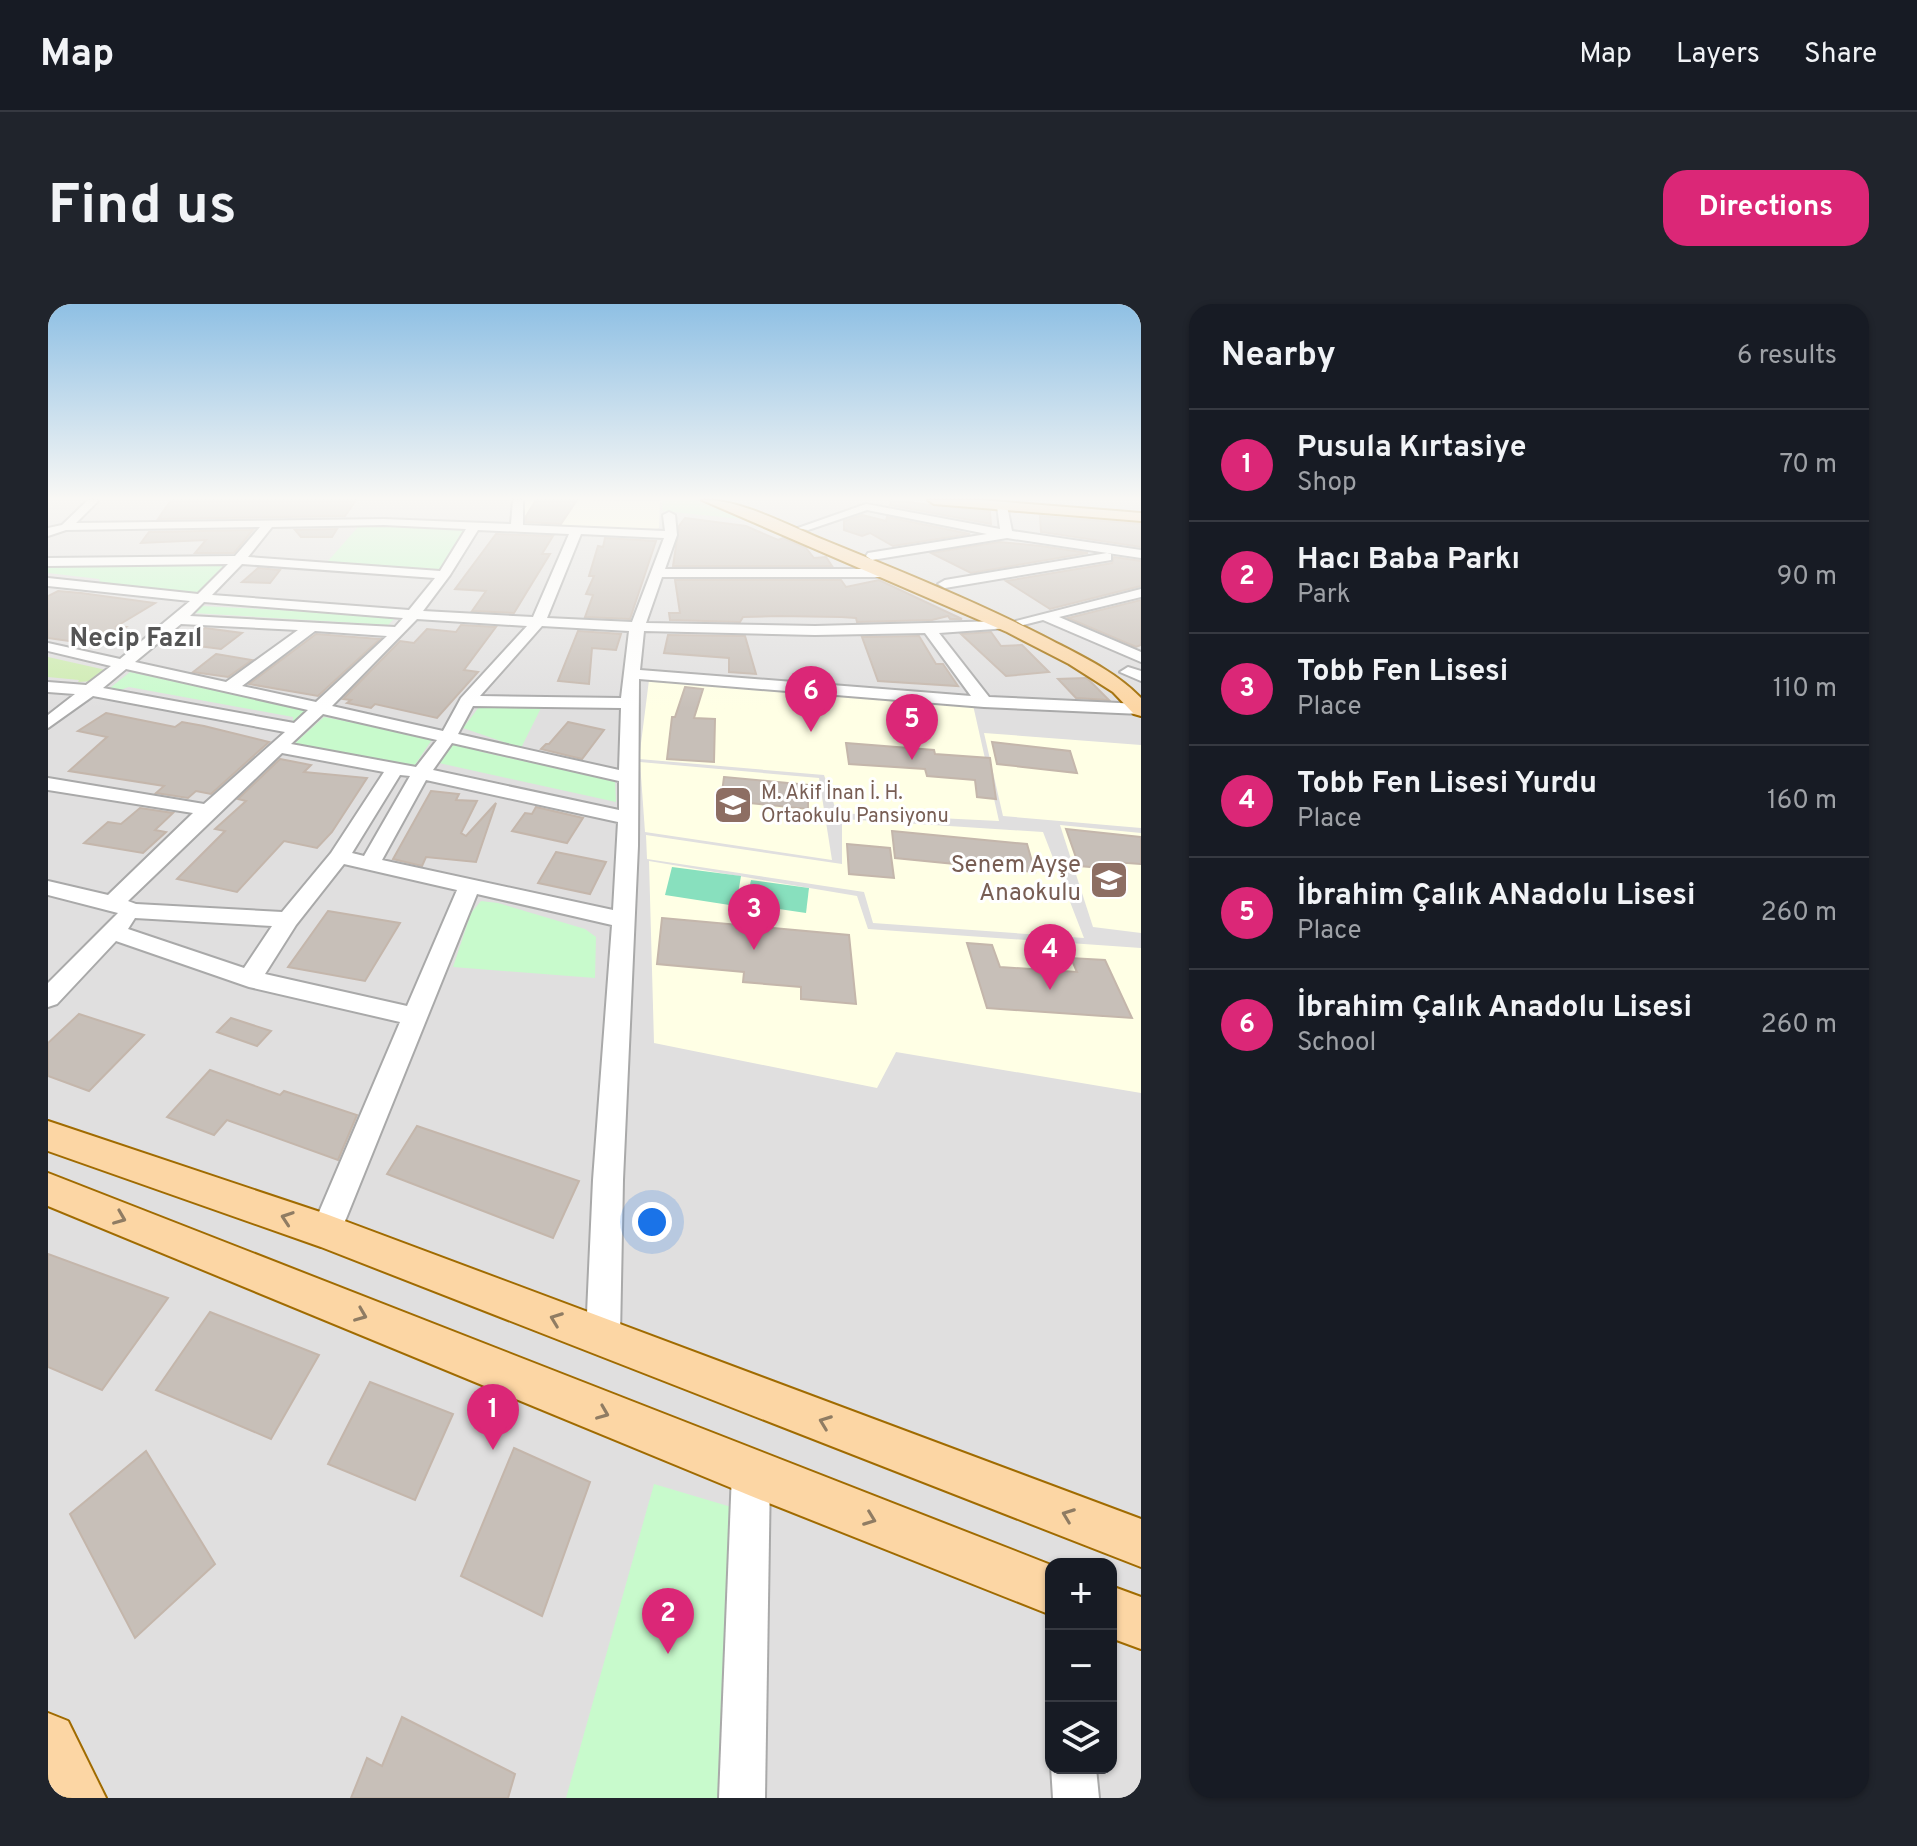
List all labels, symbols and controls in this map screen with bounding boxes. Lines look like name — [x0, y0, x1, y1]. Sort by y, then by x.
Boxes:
text: Map — [40, 31, 114, 80]
text: Map — [1579, 37, 1632, 73]
text: Layers — [1676, 37, 1760, 73]
text: Share — [1804, 37, 1877, 73]
button: Directions — [1663, 170, 1869, 246]
text: Find us — [48, 173, 237, 243]
text: Nearby — [1221, 335, 1336, 378]
text: 6 results — [1737, 340, 1837, 373]
text: Pusula Kırtasiye — [1297, 430, 1526, 467]
text: 1 — [1242, 449, 1252, 482]
text: 70 m — [1779, 449, 1837, 482]
text: Shop — [1297, 467, 1357, 500]
text: Hacı Baba Parkı — [1297, 542, 1520, 579]
text: 2 — [1239, 561, 1255, 594]
text: 90 m — [1777, 561, 1837, 594]
text: Park — [1297, 579, 1351, 612]
district label: Necip Fazıl — [70, 623, 202, 656]
text: Tobb Fen Lisesi — [1297, 654, 1508, 691]
pin: 6 — [785, 666, 837, 732]
text: 3 — [1239, 673, 1255, 706]
text: 110 m — [1773, 673, 1837, 706]
text: Place — [1297, 691, 1361, 724]
pin: 5 — [886, 694, 938, 760]
text: Tobb Fen Lisesi Yurdu — [1297, 766, 1597, 803]
place label: M. Akif İnan İ. H. Ortaokulu Pansiyonu — [761, 780, 949, 830]
school or university icon: M. Akif İnan İ. H. Ortaokulu Pansiyonu — [712, 784, 754, 826]
text: 4 — [1239, 785, 1255, 818]
text: 160 m — [1767, 785, 1837, 818]
text: Place — [1297, 803, 1361, 836]
place label: Senem Ayşe Anaokulu — [951, 851, 1081, 909]
school or university icon: Senem Ayşe Anaokulu — [1088, 859, 1130, 901]
text: İbrahim Çalık ANadolu Lisesi — [1297, 878, 1696, 915]
pin: 3 — [728, 884, 780, 950]
text: 5 — [1239, 897, 1255, 930]
text: 260 m — [1761, 897, 1837, 930]
text: Place — [1297, 915, 1361, 948]
pin: 4 — [1024, 924, 1076, 990]
text: İbrahim Çalık Anadolu Lisesi — [1297, 990, 1692, 1027]
text: 6 — [1239, 1009, 1255, 1042]
text: 260 m — [1761, 1009, 1837, 1042]
text: School — [1297, 1027, 1376, 1060]
your location — [632, 1202, 672, 1242]
one-way arrow — [112, 1208, 126, 1225]
one-way arrow — [281, 1211, 295, 1227]
one-way arrow — [353, 1306, 367, 1322]
one-way arrow — [550, 1312, 564, 1329]
pin: 1 — [467, 1384, 519, 1450]
one-way arrow — [595, 1403, 609, 1420]
one-way arrow — [819, 1415, 833, 1432]
one-way arrow — [1062, 1508, 1076, 1525]
one-way arrow — [862, 1509, 876, 1526]
map controls — [1045, 1558, 1117, 1774]
button: + — [1045, 1558, 1117, 1630]
pin: 2 — [642, 1588, 694, 1654]
button: − — [1045, 1630, 1117, 1702]
button: layers — [1045, 1702, 1117, 1774]

